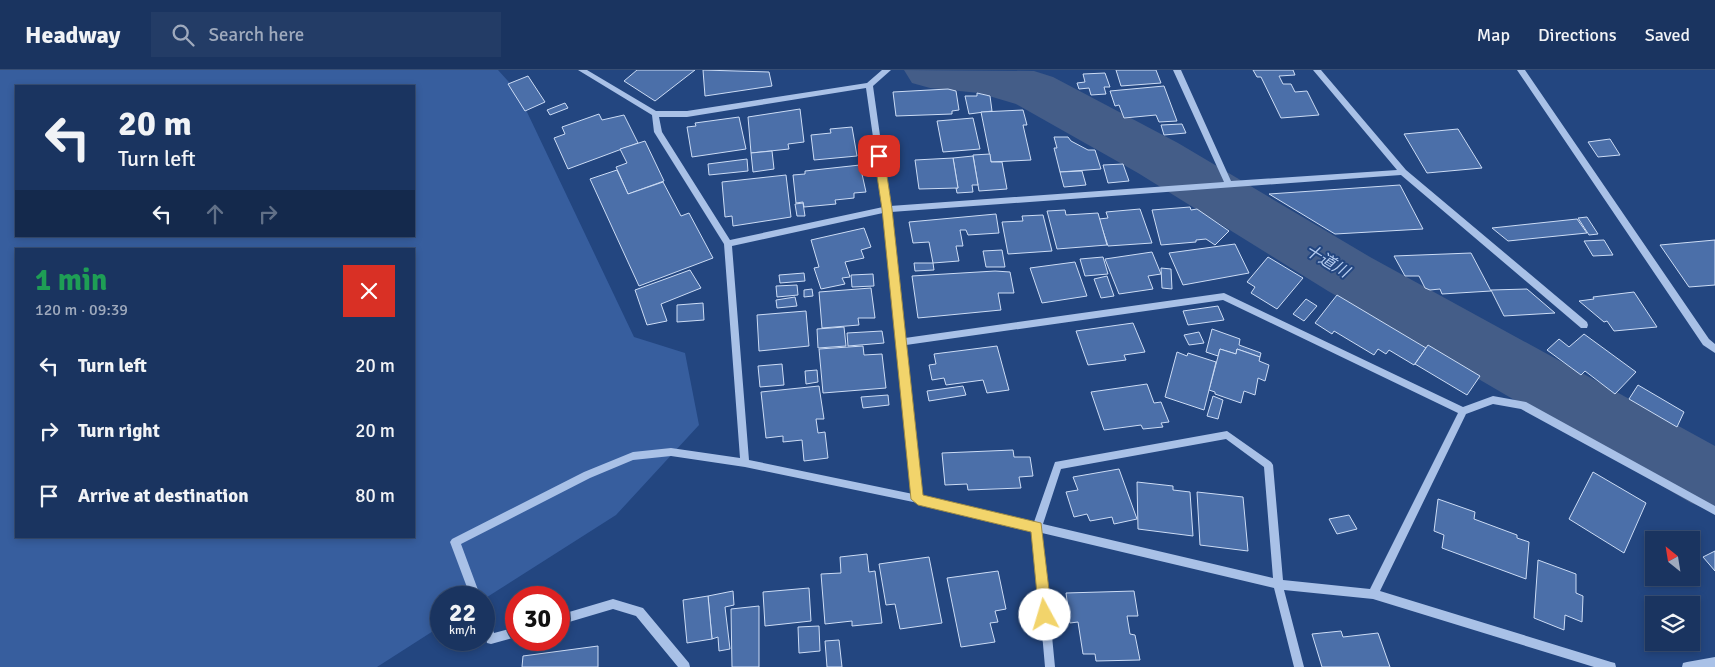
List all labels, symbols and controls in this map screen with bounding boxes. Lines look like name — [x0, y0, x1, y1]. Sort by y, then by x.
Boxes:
search box — [151, 12, 501, 57]
text: Headway — [25, 20, 121, 50]
icon: search — [169, 21, 197, 49]
text: Search here — [209, 23, 304, 47]
text: Map — [1477, 24, 1510, 46]
text: Directions — [1538, 24, 1617, 46]
text: Saved — [1645, 24, 1690, 46]
text: 20 m — [118, 102, 192, 145]
icon: left — [35, 105, 100, 170]
pin — [858, 135, 900, 177]
icon: arrive — [865, 142, 893, 170]
text: Turn left — [118, 145, 196, 172]
icon: left — [148, 200, 176, 228]
icon: ahead — [201, 200, 229, 228]
icon: right — [254, 200, 282, 228]
water label: 十道川 — [1301, 240, 1354, 283]
text: 1 min — [35, 262, 107, 299]
button: close — [343, 265, 395, 317]
text: 120 m · 09:39 — [35, 300, 128, 320]
icon: left — [35, 352, 63, 380]
text: Turn left — [78, 354, 147, 378]
text: 20 m — [355, 354, 395, 378]
icon: right — [35, 417, 63, 445]
text: Turn right — [78, 419, 160, 443]
text: 20 m — [355, 419, 395, 443]
icon: arrive — [35, 482, 63, 510]
text: Arrive at destination — [78, 484, 249, 508]
text: 80 m — [355, 484, 395, 508]
north arrow — [1645, 531, 1700, 586]
map controls — [1645, 531, 1700, 651]
speed limit sign: 30 — [505, 586, 570, 651]
position arrow — [1018, 588, 1070, 640]
button: layers — [1645, 596, 1700, 651]
text: 22 — [449, 597, 476, 628]
text: km/h — [449, 623, 476, 638]

